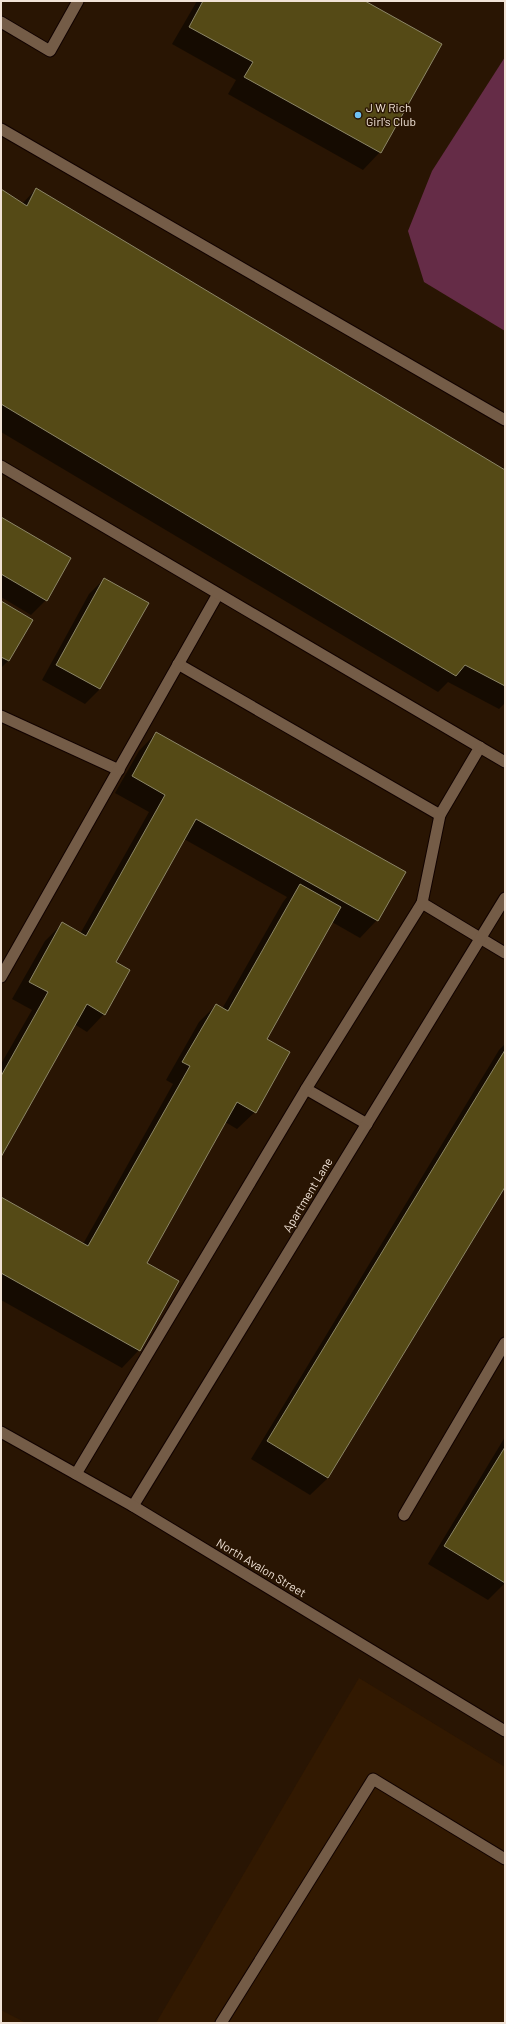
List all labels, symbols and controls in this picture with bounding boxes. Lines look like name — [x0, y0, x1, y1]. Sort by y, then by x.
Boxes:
place label: J W Rich Girl's Club — [366, 100, 416, 128]
marker: J W Rich Girl's Club — [353, 110, 363, 120]
street label: Apartment Lane — [279, 1155, 335, 1234]
street label: North Avalon Street — [214, 1535, 309, 1599]

